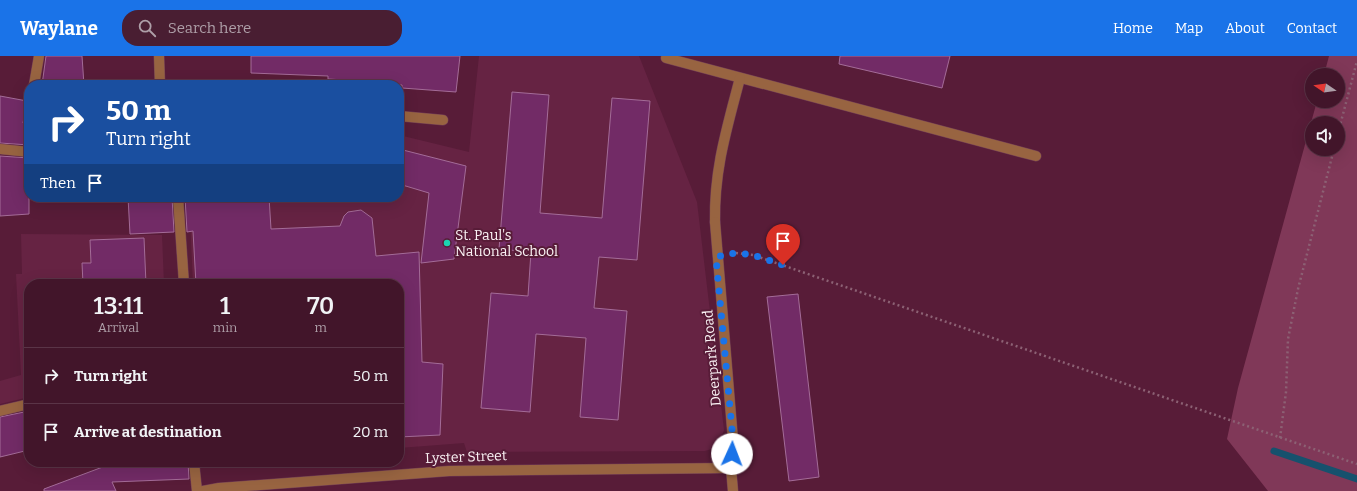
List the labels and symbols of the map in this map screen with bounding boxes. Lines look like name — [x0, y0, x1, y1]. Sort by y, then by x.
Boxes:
north arrow — [1305, 68, 1345, 108]
pin — [766, 224, 800, 265]
place label: St. Paul's National School — [455, 227, 558, 260]
marker: St. Paul's National School — [442, 238, 452, 248]
street label: Deerpark Road — [699, 309, 725, 407]
position arrow — [711, 433, 753, 475]
street label: Lyster Street — [425, 447, 507, 467]

